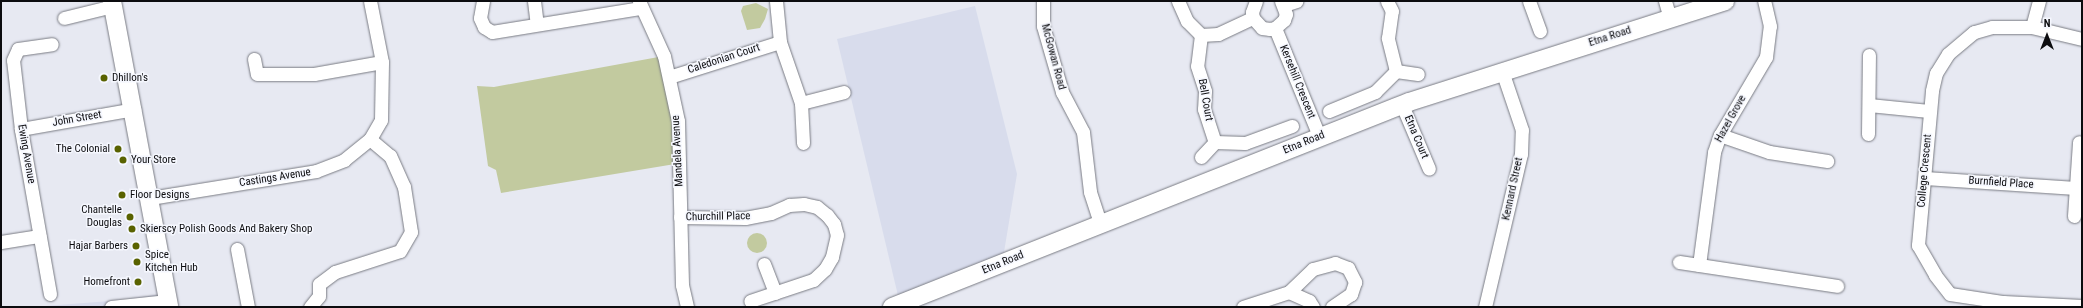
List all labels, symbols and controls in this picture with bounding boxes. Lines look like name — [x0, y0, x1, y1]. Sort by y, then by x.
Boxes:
north arrow — [2027, 16, 2067, 56]
text: N — [2044, 17, 2050, 30]
street label: McGowan Road — [1038, 23, 1068, 91]
street label: Etna Road — [1587, 24, 1633, 50]
street label: Caledonian Court — [686, 41, 762, 77]
street label: Kersehill Crescent — [1276, 43, 1318, 121]
place label: Dhillon's — [112, 71, 148, 85]
marker: Dhillon's — [99, 73, 109, 83]
street label: Bell Court — [1195, 78, 1215, 122]
street label: Hazel Grove — [1713, 93, 1749, 145]
street label: John Street — [51, 108, 103, 130]
street label: Etna Court — [1401, 113, 1431, 161]
street label: Mandela Avenue — [670, 115, 686, 187]
street label: Ewing Avenue — [14, 123, 38, 185]
street label: Etna Road — [1281, 129, 1327, 157]
street label: College Crescent — [1915, 134, 1935, 208]
place label: The Colonial — [56, 142, 110, 156]
marker: The Colonial — [113, 144, 123, 154]
place label: Your Store — [131, 153, 176, 167]
marker: Your Store — [118, 155, 128, 165]
street label: Kennard Street — [1500, 156, 1526, 222]
street label: Castings Avenue — [238, 166, 312, 190]
street label: Burnfield Place — [1968, 174, 2034, 192]
place label: Floor Designs — [130, 188, 189, 202]
marker: Floor Designs — [117, 190, 127, 200]
place label: Chantelle Douglas — [81, 204, 122, 230]
street label: Churchill Place — [686, 210, 750, 224]
marker: Chantelle Douglas — [125, 212, 135, 222]
place label: Skierscy Polish Goods And Bakery Shop — [140, 222, 312, 236]
marker: Skierscy Polish Goods And Bakery Shop — [127, 224, 137, 234]
place label: Hajar Barbers — [69, 239, 128, 253]
marker: Hajar Barbers — [131, 241, 141, 251]
place label: Spice Kitchen Hub — [145, 249, 198, 275]
street label: Etna Road — [980, 249, 1026, 277]
marker: Spice Kitchen Hub — [132, 257, 142, 267]
place label: Homefront — [83, 275, 130, 289]
marker: Homefront — [133, 277, 143, 287]

